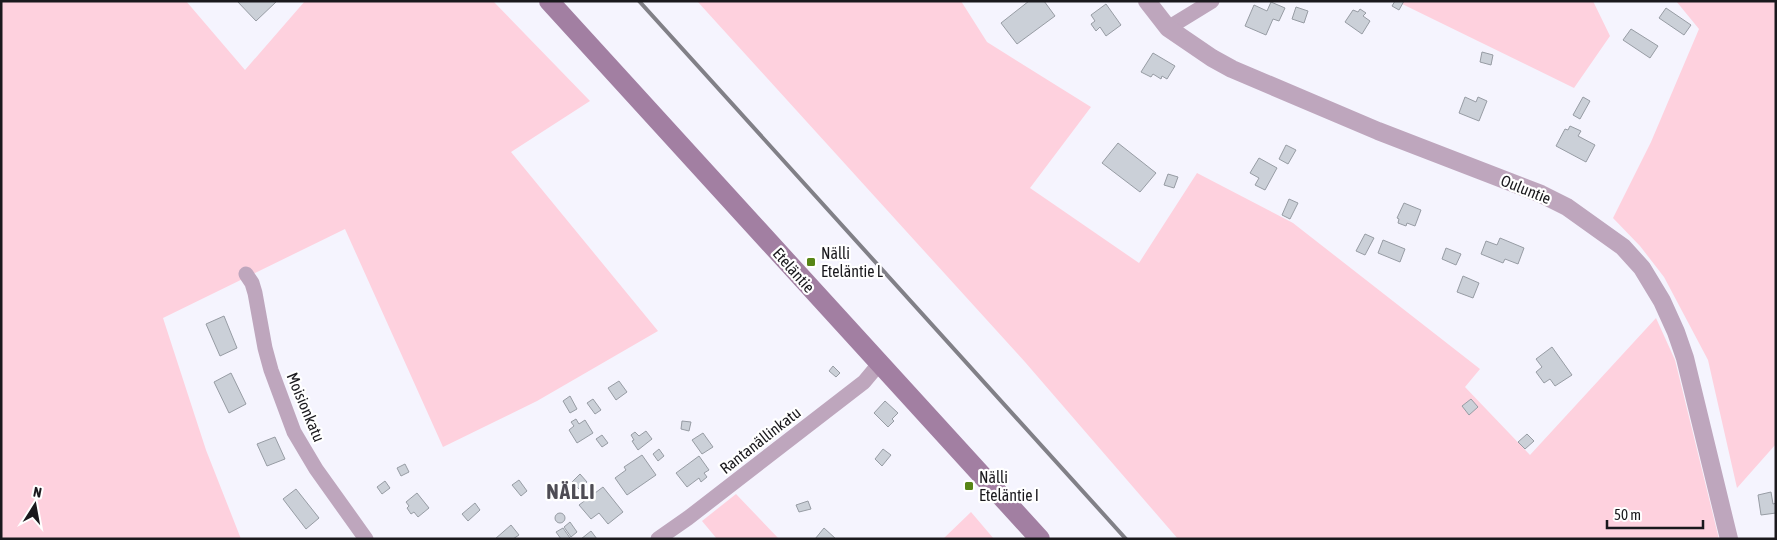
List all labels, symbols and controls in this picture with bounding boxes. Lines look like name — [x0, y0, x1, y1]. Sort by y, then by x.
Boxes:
street label: Ouluntie — [1498, 171, 1554, 207]
street label: Eteläntie — [769, 244, 819, 296]
place label: Nälli Eteläntie L — [821, 244, 884, 280]
marker: Nälli Eteläntie L — [805, 256, 817, 268]
street label: Moisionkatu — [283, 370, 329, 444]
street label: Rantanällinkatu — [716, 403, 804, 477]
place label: Nälli Eteläntie I — [979, 468, 1039, 504]
district label: NÄLLI — [546, 479, 596, 503]
north arrow — [10, 480, 60, 530]
marker: Nälli Eteläntie I — [963, 480, 975, 492]
text: N — [32, 484, 43, 501]
scale bar — [1607, 498, 1703, 530]
text: 50 m — [1614, 506, 1641, 523]

